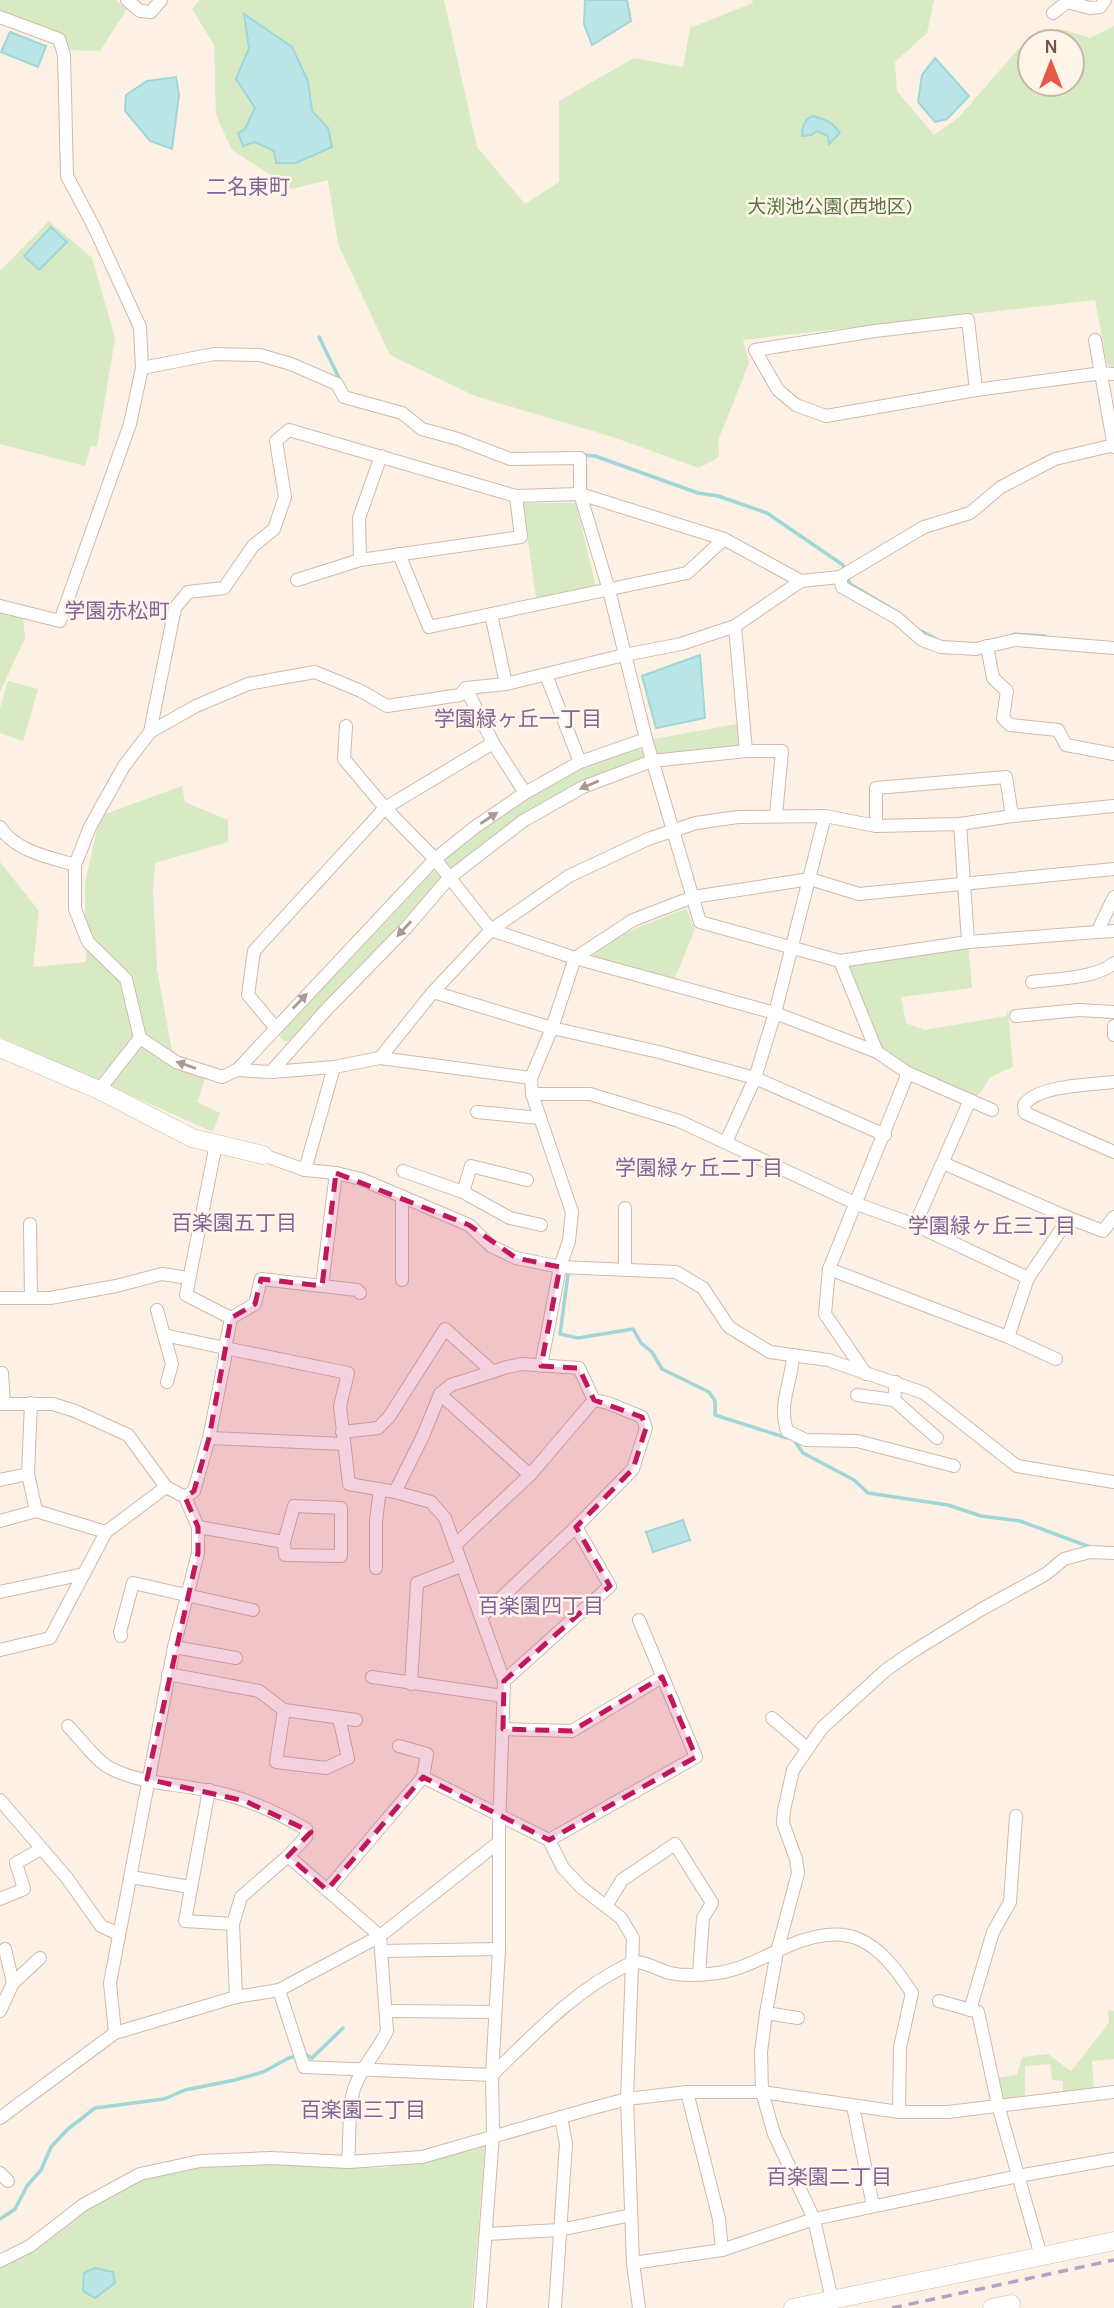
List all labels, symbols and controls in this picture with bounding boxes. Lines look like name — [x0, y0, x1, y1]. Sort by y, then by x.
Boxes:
north arrow — [1016, 28, 1086, 98]
text: N — [1044, 36, 1058, 58]
district label: 二名東町 — [206, 175, 290, 199]
park label: 大渕池公園(西地区) — [747, 196, 913, 218]
district label: 学園赤松町 — [65, 599, 170, 623]
district label: 学園緑ヶ丘一丁目 — [434, 707, 602, 731]
one-way arrow — [578, 780, 599, 791]
one-way arrow — [480, 811, 498, 825]
one-way arrow — [397, 920, 413, 937]
one-way arrow — [291, 994, 308, 1010]
one-way arrow — [176, 1059, 197, 1070]
district label: 学園緑ヶ丘二丁目 — [615, 1156, 783, 1180]
district label: 百楽園五丁目 — [171, 1211, 297, 1235]
district label: 学園緑ヶ丘三丁目 — [908, 1214, 1076, 1238]
district label: 百楽園四丁目 — [478, 1594, 604, 1618]
district label: 百楽園三丁目 — [300, 2098, 426, 2122]
district label: 百楽園二丁目 — [766, 2165, 892, 2189]

